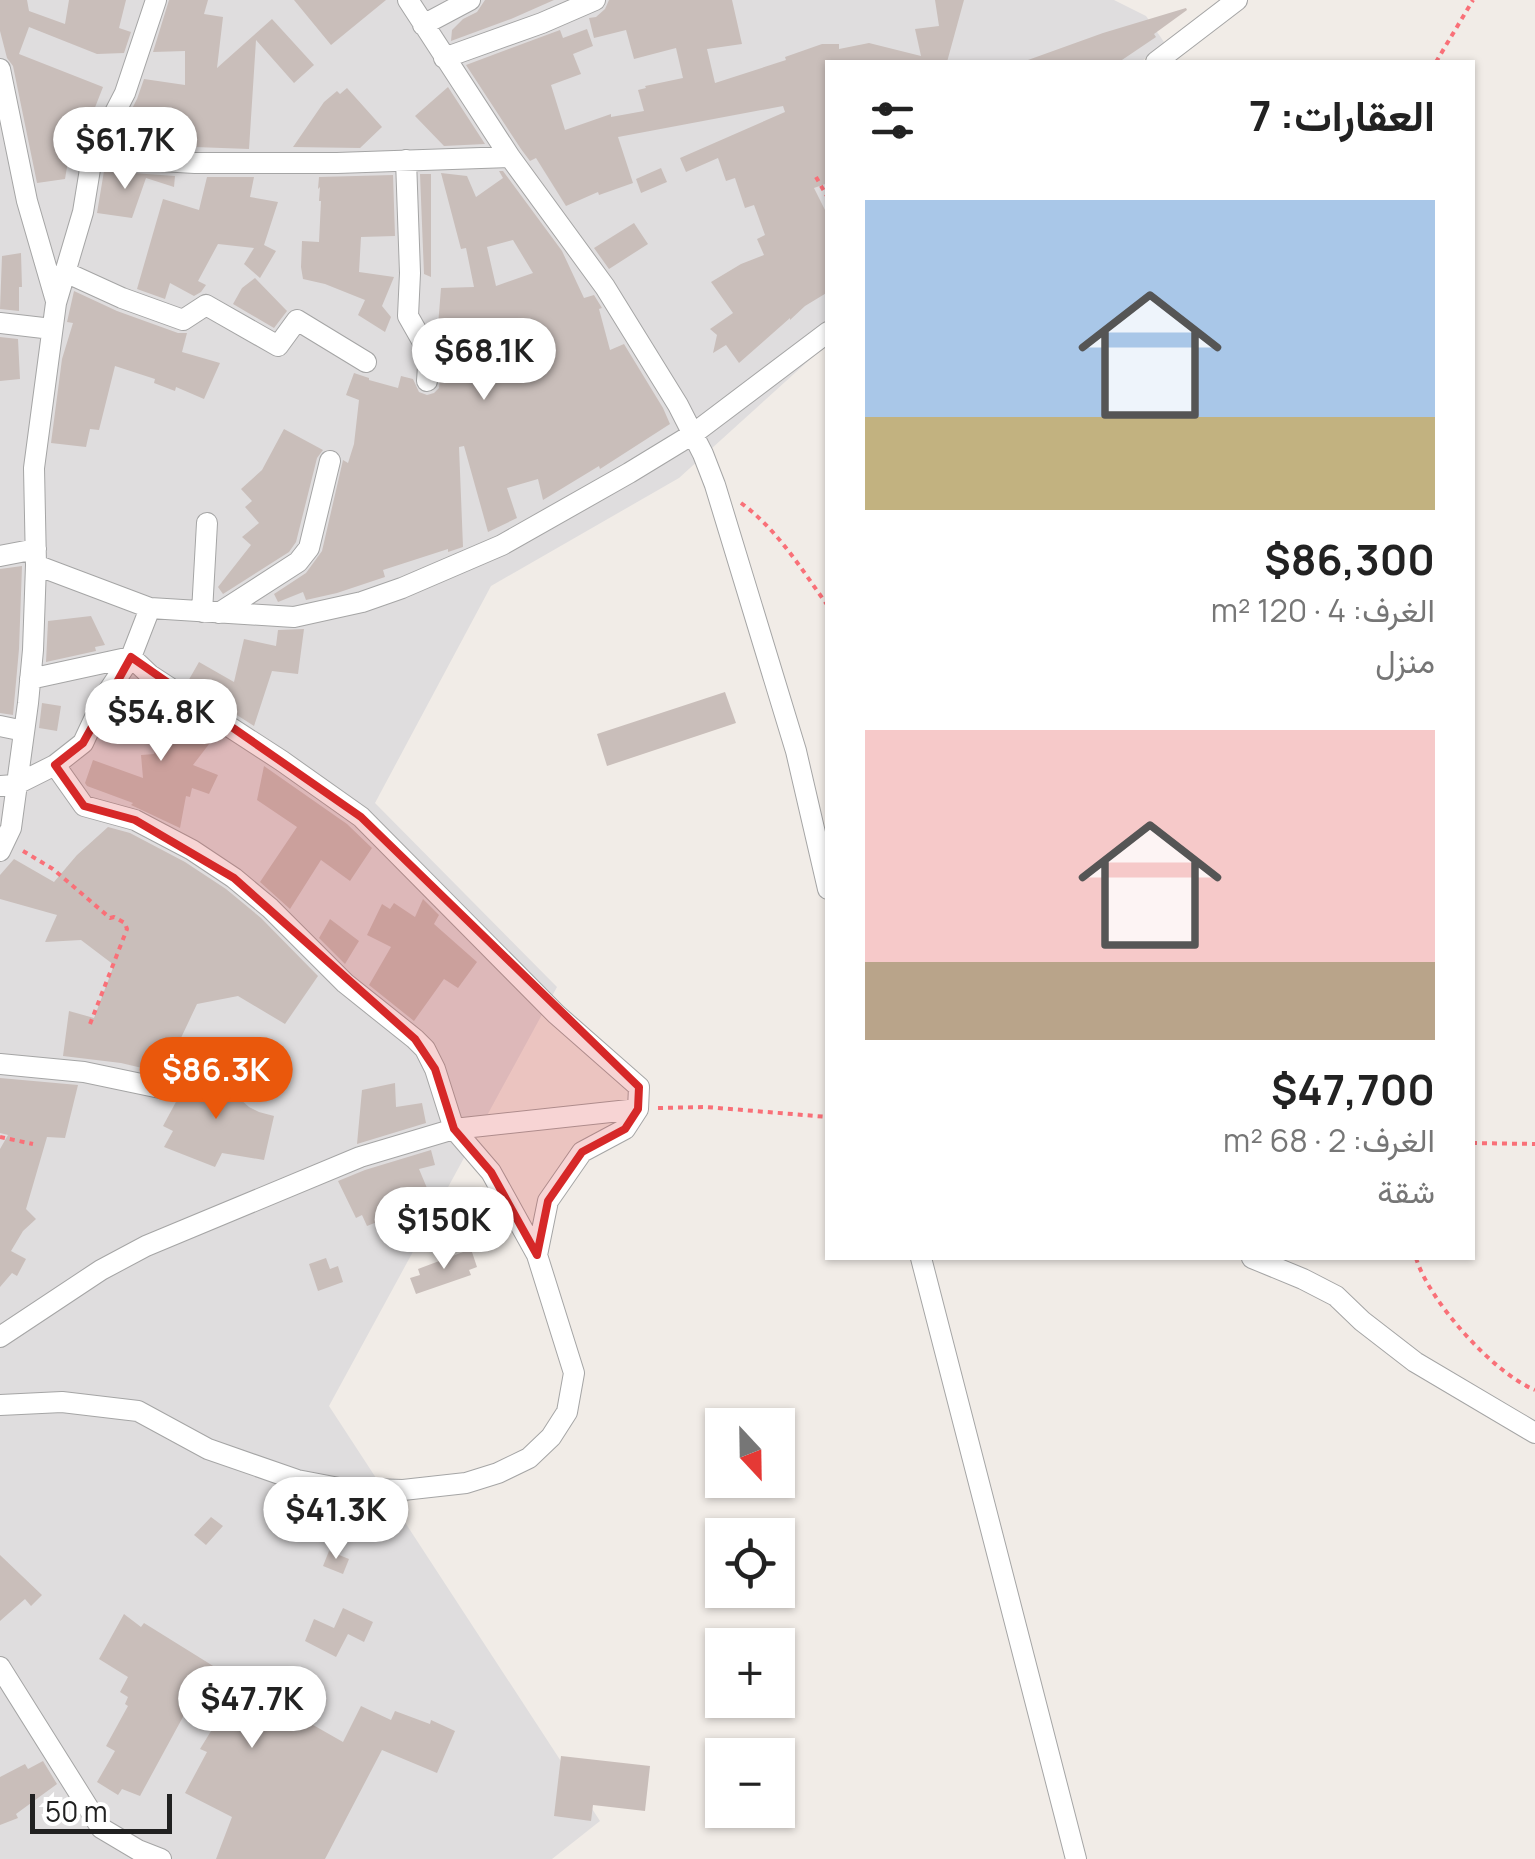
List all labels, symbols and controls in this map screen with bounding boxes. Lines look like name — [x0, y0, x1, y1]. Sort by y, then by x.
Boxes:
text: العقارات: 7 — [1249, 86, 1435, 144]
icon: filters — [865, 93, 920, 148]
pin: $61.7K — [44, 107, 206, 192]
text: $61.7K — [75, 117, 175, 161]
icon: home — [1060, 265, 1240, 445]
pin: $68.1K — [403, 318, 565, 403]
text: $68.1K — [434, 328, 534, 372]
text: $86,300 — [1264, 530, 1435, 588]
text: الغرف: 4 · 120 m² — [1211, 588, 1435, 632]
text: منزل — [1375, 639, 1435, 683]
pin: $54.8K — [80, 679, 242, 764]
text: $54.8K — [107, 689, 215, 733]
icon: home — [1060, 795, 1240, 975]
pin: $86.3K — [135, 1037, 297, 1122]
text: $86.3K — [162, 1047, 270, 1091]
text: $47,700 — [1271, 1060, 1435, 1118]
text: الغرف: 2 · 68 m² — [1223, 1118, 1435, 1162]
text: شقة — [1377, 1169, 1435, 1213]
pin: $150K — [374, 1187, 514, 1272]
text: $150K — [397, 1197, 491, 1241]
north arrow — [705, 1408, 795, 1498]
map controls — [705, 1408, 795, 1828]
pin: $41.3K — [255, 1477, 417, 1562]
text: $41.3K — [285, 1487, 387, 1531]
button: locate — [705, 1518, 795, 1608]
button: + — [705, 1628, 795, 1718]
pin: $47.7K — [171, 1666, 333, 1751]
text: $47.7K — [200, 1676, 304, 1720]
button: − — [705, 1738, 795, 1828]
scale bar — [30, 1789, 172, 1834]
text: 50 m — [45, 1792, 108, 1830]

